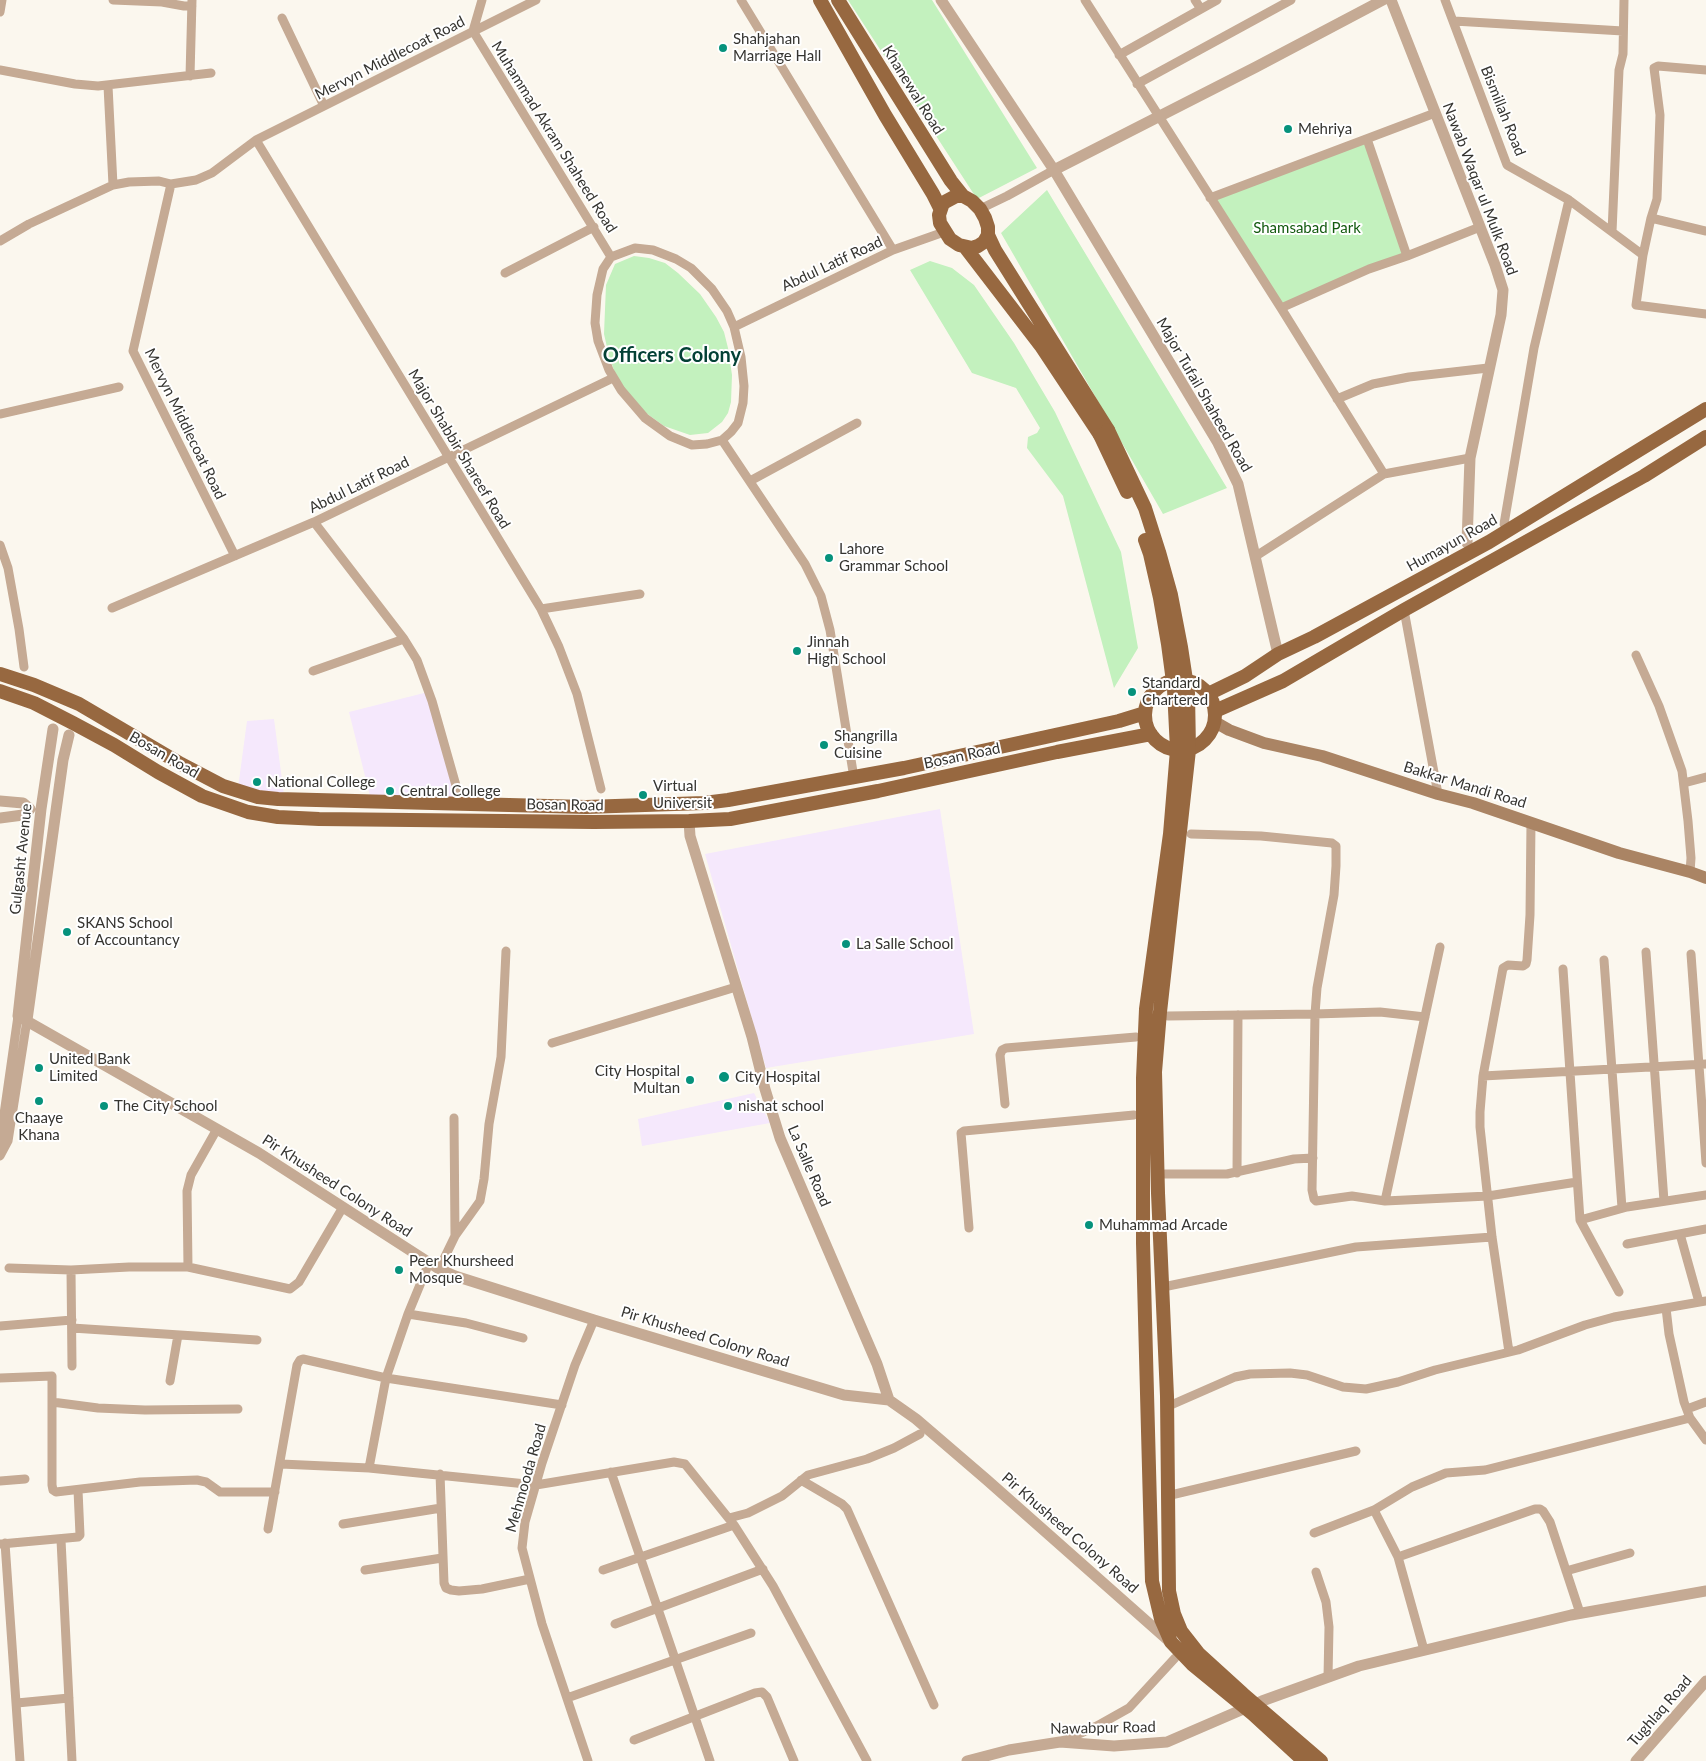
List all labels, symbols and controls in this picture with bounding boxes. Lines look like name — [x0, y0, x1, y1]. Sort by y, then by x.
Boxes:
street label: Mervyn Middlecoat Road — [312, 12, 468, 104]
place label: Shahjahan Marriage Hall — [733, 30, 821, 65]
street label: Muhammad Akram Shaheed Road — [487, 38, 621, 236]
marker: Shahjahan Marriage Hall — [717, 42, 729, 54]
street label: Khanewal Road — [878, 42, 948, 138]
street label: Bismillah Road — [1477, 63, 1529, 159]
street label: Nawab Waqar ul Mulk Road — [1439, 100, 1521, 278]
place label: Mehriya — [1298, 120, 1352, 138]
marker: Mehriya — [1282, 123, 1294, 135]
park label: Shamsabad Park — [1253, 219, 1361, 237]
street label: Abdul Latif Road — [779, 233, 885, 295]
street label: Major Tufail Shaheed Road — [1152, 315, 1256, 475]
district label: Officers Colony — [603, 344, 741, 368]
street label: Mervyn Middlecoat Road — [141, 346, 229, 502]
street label: Major Shabbir Shareef Road — [404, 366, 514, 532]
street label: Abdul Latif Road — [306, 453, 412, 517]
street label: Humayun Road — [1404, 511, 1500, 575]
place label: Lahore Grammar School — [839, 540, 948, 575]
marker: Lahore Grammar School — [823, 552, 835, 564]
place label: Jinnah High School — [807, 633, 886, 668]
marker: Jinnah High School — [791, 645, 803, 657]
place label: Standard Chartered — [1142, 674, 1208, 709]
marker: Standard Chartered — [1126, 686, 1138, 698]
place label: Shangrilla Cuisine — [834, 727, 898, 762]
street label: Bosan Road — [126, 728, 202, 782]
marker: Shangrilla Cuisine — [818, 739, 830, 751]
street label: Bosan Road — [922, 739, 1002, 773]
street label: Bakkar Mandi Road — [1401, 758, 1529, 812]
place label: National College — [267, 773, 376, 791]
marker: National College — [251, 776, 263, 788]
place label: Virtual Universit — [653, 777, 712, 812]
place label: Central College — [400, 782, 501, 800]
marker: Central College — [384, 785, 396, 797]
marker: Virtual Universit — [637, 789, 649, 801]
street label: Bosan Road — [526, 795, 604, 815]
street label: Gulgasht Avenue — [6, 803, 36, 915]
place label: SKANS School of Accountancy — [77, 914, 180, 949]
marker: SKANS School of Accountancy — [61, 926, 73, 938]
place label: La Salle School — [856, 935, 953, 953]
marker: La Salle School — [840, 938, 852, 950]
place label: United Bank Limited — [49, 1050, 130, 1085]
marker: United Bank Limited — [33, 1062, 45, 1074]
place label: City Hospital Multan — [595, 1062, 680, 1097]
place label: City Hospital — [735, 1068, 820, 1086]
marker: City Hospital — [717, 1070, 731, 1084]
marker: City Hospital Multan — [684, 1074, 696, 1086]
marker: Chaaye Khana — [33, 1095, 45, 1107]
place label: The City School — [114, 1097, 218, 1115]
place label: nishat school — [738, 1097, 824, 1115]
marker: The City School — [98, 1100, 110, 1112]
marker: nishat school — [722, 1100, 734, 1112]
place label: Chaaye Khana — [15, 1109, 63, 1144]
street label: La Salle Road — [784, 1123, 834, 1209]
street label: Pir Khusheed Colony Road — [259, 1131, 415, 1241]
place label: Muhammad Arcade — [1099, 1216, 1228, 1234]
marker: Muhammad Arcade — [1083, 1219, 1095, 1231]
place label: Peer Khursheed Mosque — [409, 1252, 514, 1287]
marker: Peer Khursheed Mosque — [393, 1264, 405, 1276]
street label: Pir Khusheed Colony Road — [619, 1303, 791, 1371]
street label: Mehmooda Road — [502, 1422, 550, 1534]
street label: Pir Khusheed Colony Road — [998, 1469, 1142, 1597]
street label: Tughlaq Road — [1624, 1672, 1696, 1750]
street label: Nawabpur Road — [1050, 1718, 1156, 1738]

